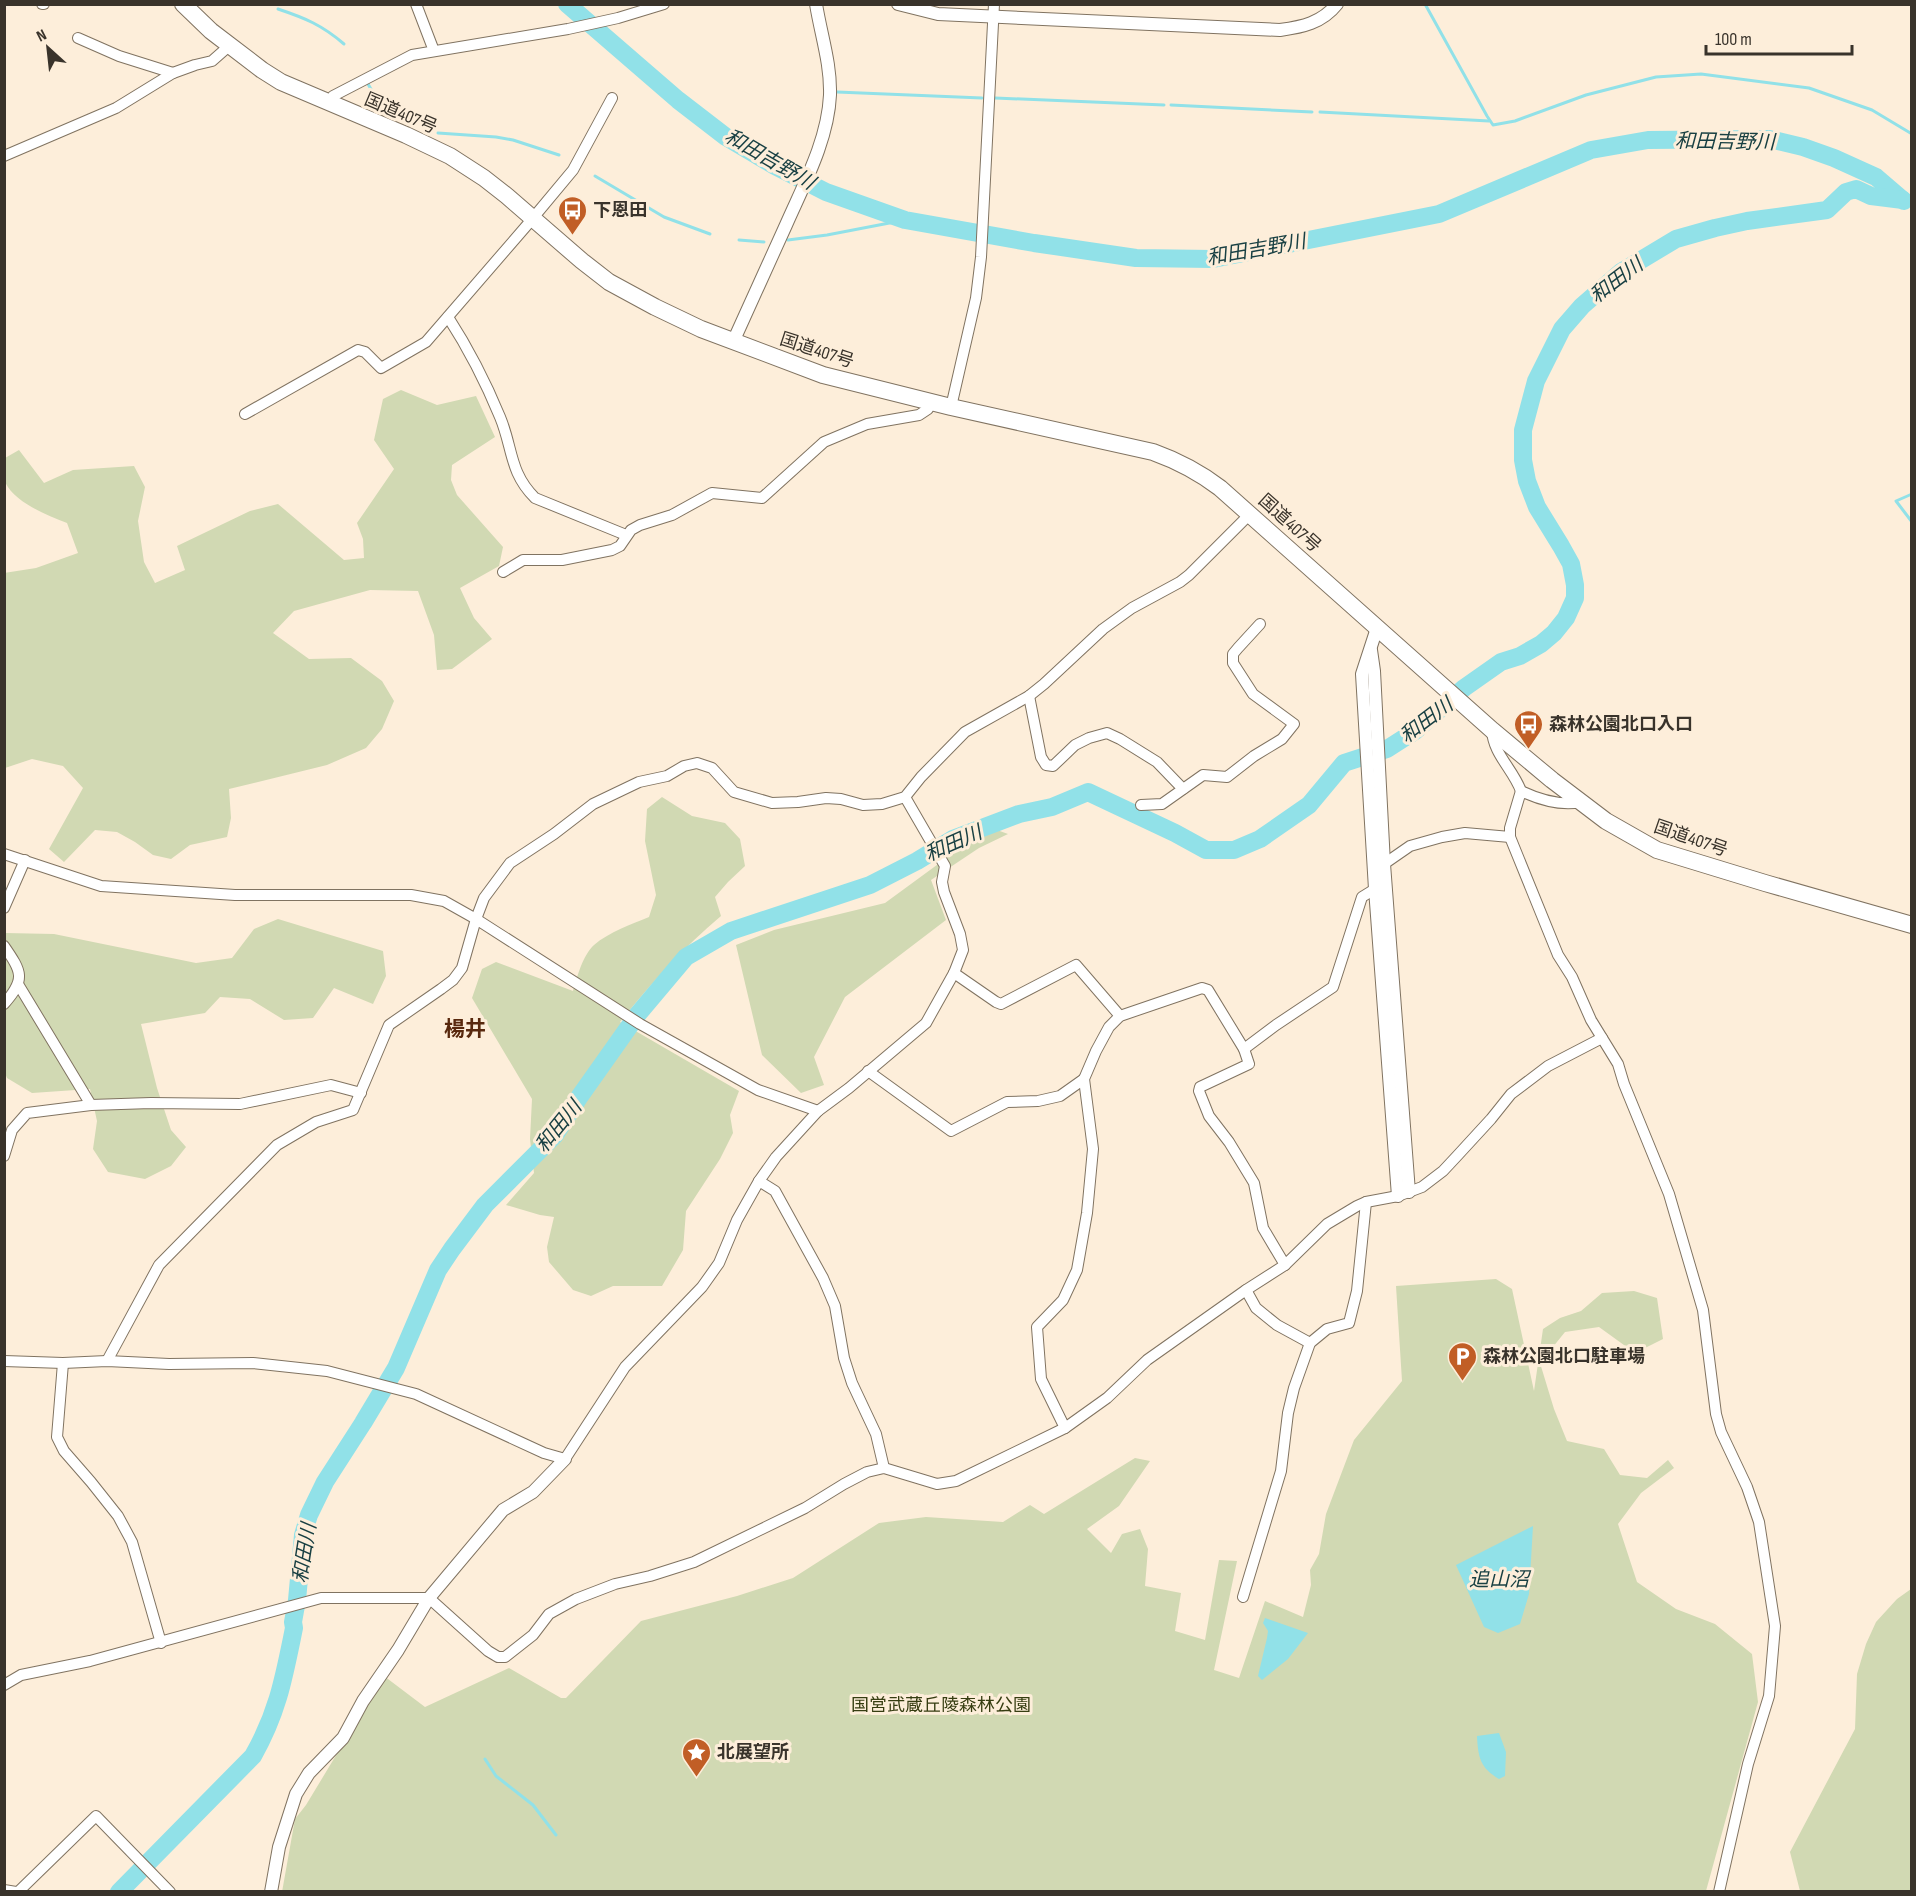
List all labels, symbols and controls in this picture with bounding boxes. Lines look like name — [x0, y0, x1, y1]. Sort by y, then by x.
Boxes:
north arrow — [18, 18, 78, 78]
scale bar — [1706, 18, 1852, 56]
text: N — [34, 26, 50, 46]
text: 100 m — [1715, 29, 1752, 50]
street label: 国道407号 — [361, 89, 440, 138]
water label: 和田吉野川 — [720, 124, 821, 196]
water label: 和田吉野川 — [1675, 129, 1777, 155]
bus stop icon: 下恩田 — [556, 194, 588, 236]
place label: 下恩田 — [593, 200, 647, 221]
water label: 和田吉野川 — [1205, 229, 1309, 270]
water label: 和田川 — [1585, 252, 1649, 308]
street label: 国道407号 — [777, 329, 857, 372]
street label: 国道407号 — [1254, 490, 1325, 557]
water label: 和田川 — [1395, 692, 1459, 748]
bus stop icon: 森林公園北口入口 — [1512, 708, 1544, 750]
place label: 森林公園北口入口 — [1549, 714, 1693, 735]
street label: 国道407号 — [1651, 816, 1731, 861]
water label: 和田川 — [921, 820, 988, 867]
district label: 楊井 — [444, 1017, 486, 1042]
water label: 和田川 — [531, 1094, 588, 1157]
parking icon: 森林公園北口駐車場 — [1446, 1340, 1478, 1382]
place label: 森林公園北口駐車場 — [1483, 1346, 1645, 1367]
water label: 和田川 — [288, 1520, 322, 1585]
water label: 追山沼 — [1469, 1568, 1532, 1592]
park label: 国営武蔵丘陵森林公園 — [851, 1695, 1031, 1716]
place icon: 北展望所 — [680, 1736, 712, 1778]
place label: 北展望所 — [717, 1742, 789, 1763]

